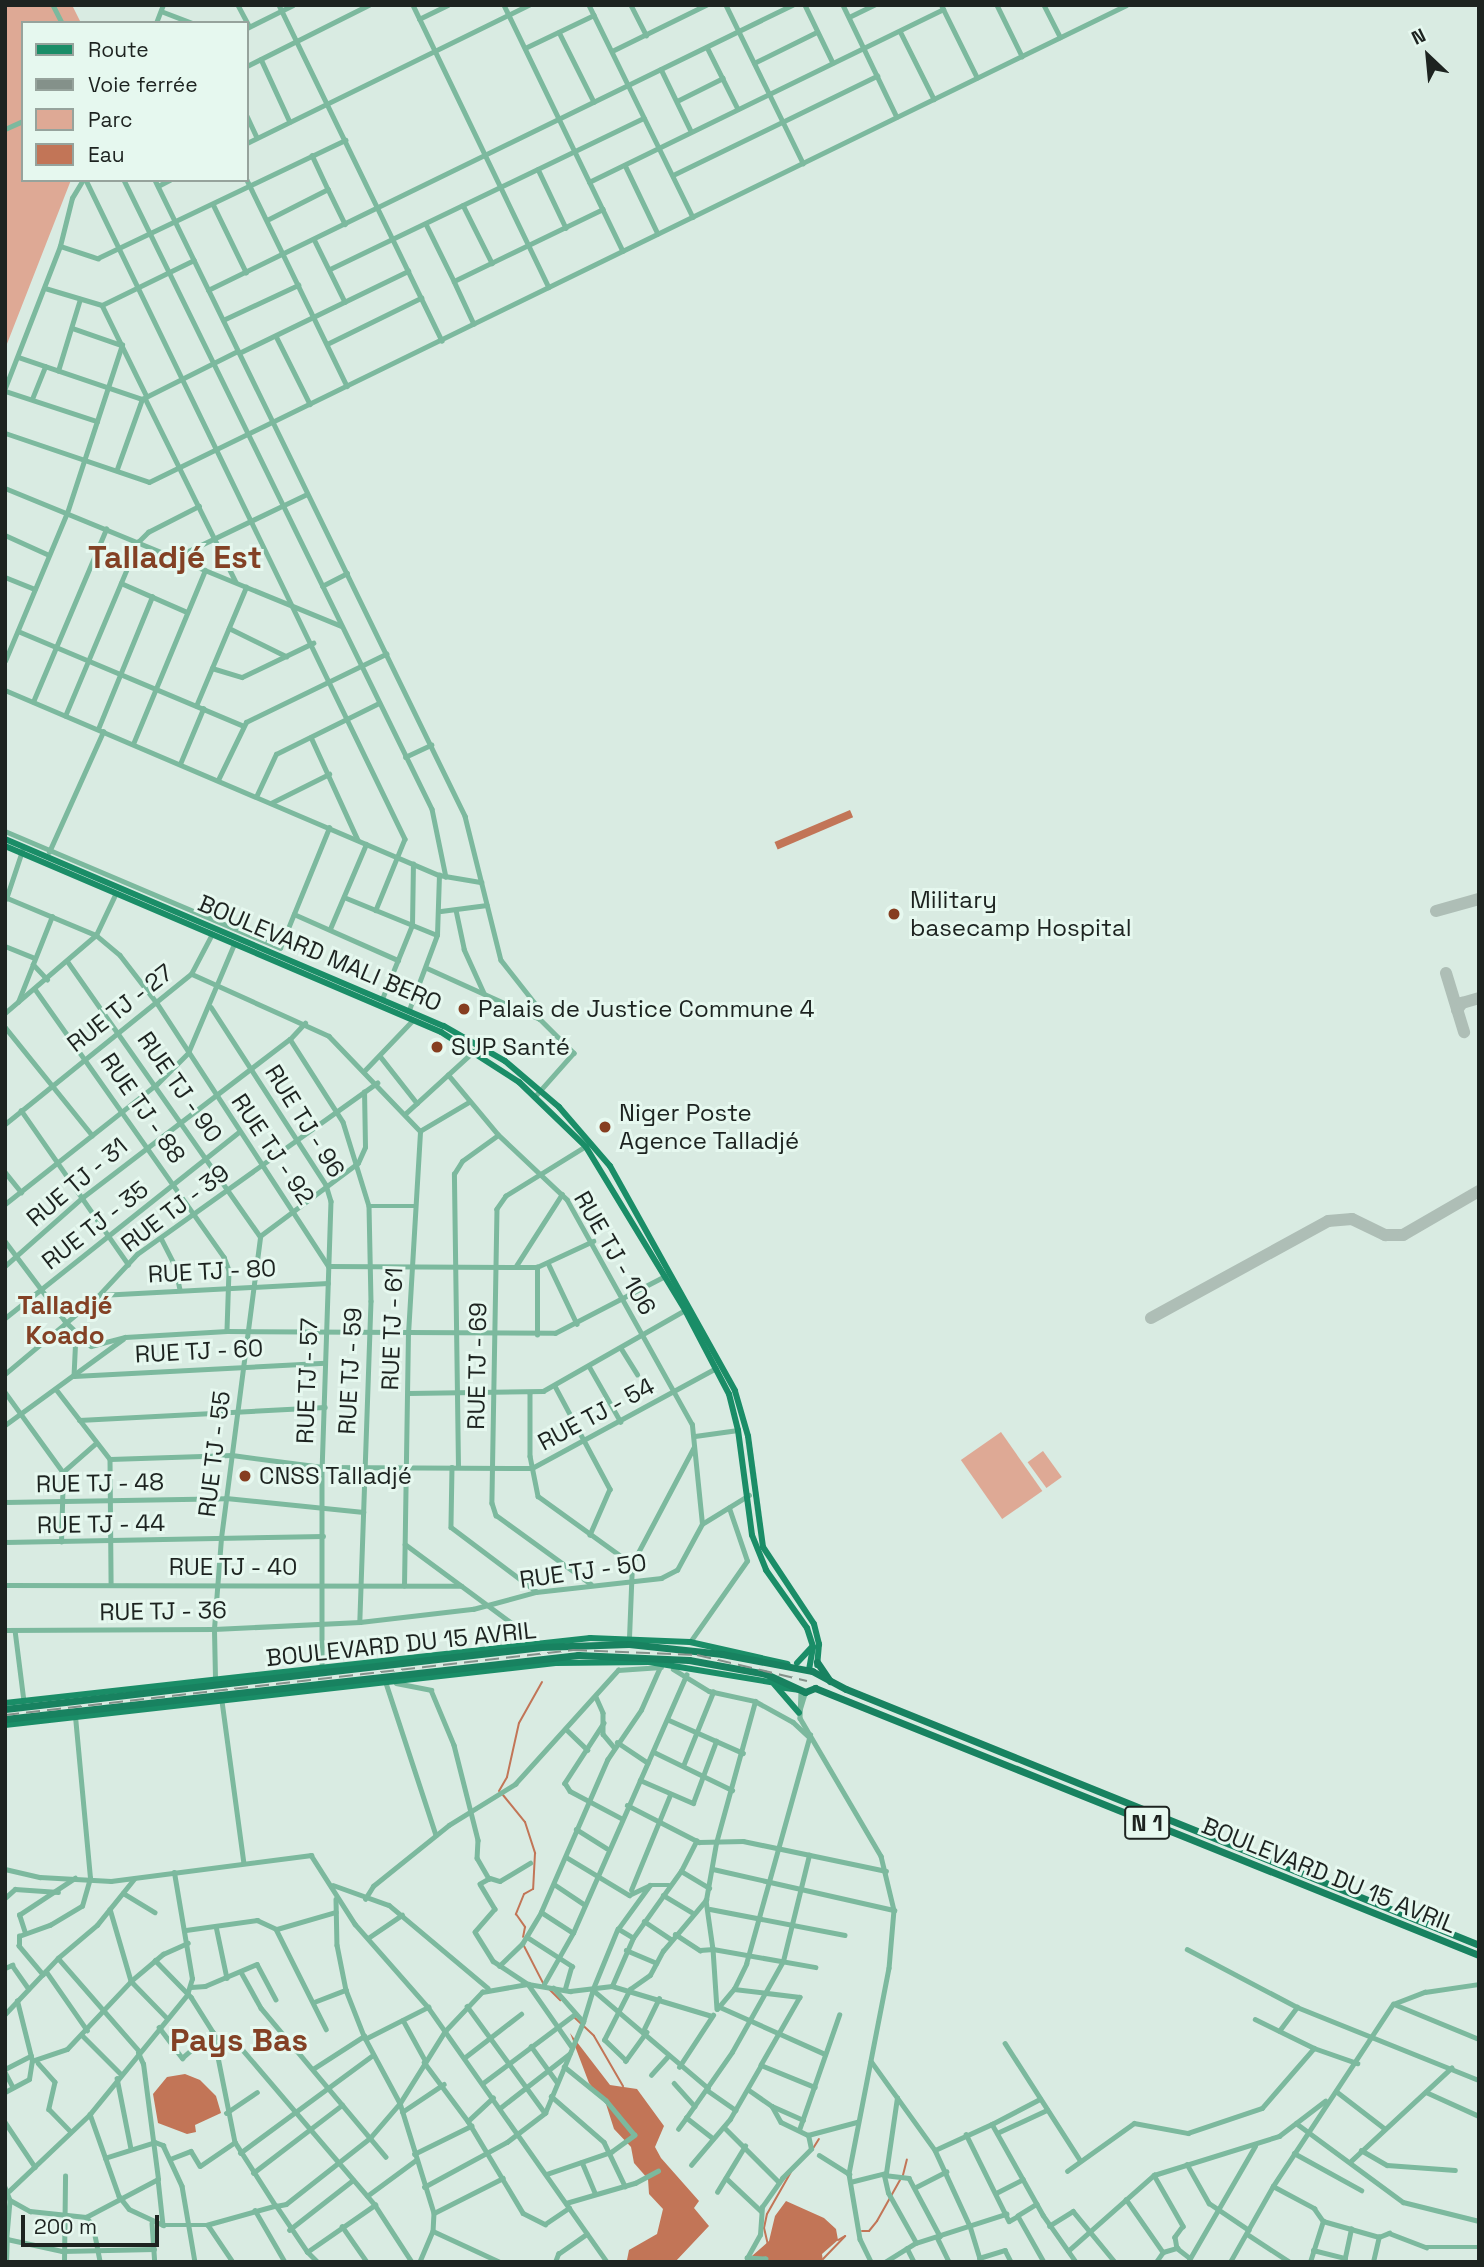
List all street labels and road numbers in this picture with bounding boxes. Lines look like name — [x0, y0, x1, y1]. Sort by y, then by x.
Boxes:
street label: BOULEVARD MALI BERO — [194, 889, 446, 1017]
street label: RUE TJ - 27 — [61, 957, 179, 1059]
street label: RUE TJ - 90 — [131, 1025, 229, 1149]
street label: RUE TJ - 88 — [94, 1046, 192, 1170]
street label: RUE TJ - 96 — [258, 1058, 352, 1184]
street label: RUE TJ - 92 — [225, 1087, 321, 1211]
street label: RUE TJ - 31 — [20, 1131, 134, 1233]
street label: RUE TJ - 39 — [115, 1158, 235, 1258]
street label: RUE TJ - 35 — [35, 1174, 155, 1276]
street label: RUE TJ - 106 — [567, 1185, 663, 1321]
street label: RUE TJ - 80 — [146, 1253, 278, 1289]
street label: RUE TJ - 61 — [375, 1266, 409, 1392]
street label: RUE TJ - 69 — [461, 1301, 493, 1431]
street label: RUE TJ - 59 — [332, 1306, 368, 1436]
street label: RUE TJ - 57 — [290, 1317, 324, 1445]
street label: RUE TJ - 60 — [133, 1333, 265, 1369]
street label: RUE TJ - 54 — [532, 1371, 660, 1457]
street label: RUE TJ - 55 — [192, 1388, 236, 1520]
street label: RUE TJ - 48 — [35, 1467, 165, 1499]
street label: RUE TJ - 44 — [36, 1508, 166, 1540]
street label: RUE TJ - 50 — [517, 1548, 649, 1594]
street label: RUE TJ - 40 — [168, 1553, 298, 1581]
street label: RUE TJ - 36 — [98, 1595, 228, 1627]
street label: BOULEVARD DU 15 AVRIL — [264, 1615, 538, 1673]
road number: N 1 — [1122, 1804, 1172, 1842]
street label: BOULEVARD DU 15 AVRIL — [1198, 1811, 1460, 1939]

